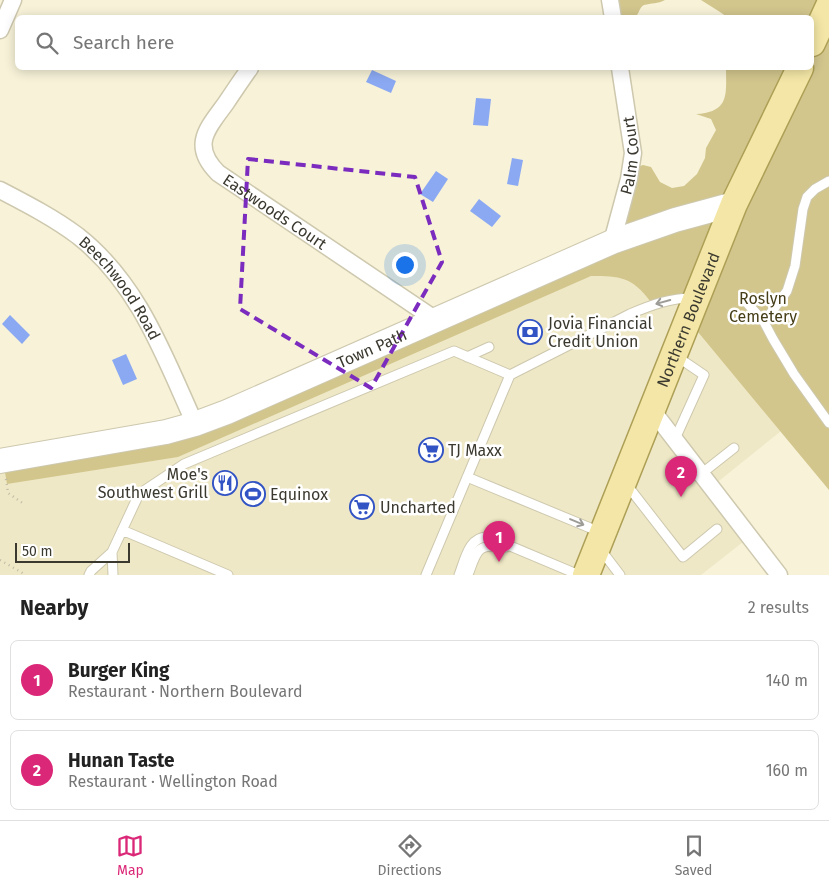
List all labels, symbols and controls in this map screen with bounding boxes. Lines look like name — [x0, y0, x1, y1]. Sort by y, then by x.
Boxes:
search box — [15, 15, 814, 70]
icon: search — [33, 29, 61, 57]
text: Search here — [73, 31, 174, 54]
street label: Palm Court — [616, 115, 643, 197]
street label: Eastwoods Court — [219, 170, 330, 254]
street label: Beechwood Road — [75, 232, 164, 343]
street label: Northern Boulevard — [653, 250, 724, 390]
your location — [392, 252, 418, 278]
park label: Roslyn Cemetery — [729, 289, 797, 326]
one-way arrow — [655, 298, 671, 307]
place label: Jovia Financial Credit Union — [548, 314, 652, 351]
bank icon: Jovia Financial Credit Union — [517, 319, 543, 345]
street label: Town Path — [334, 325, 410, 372]
supermarket icon: TJ Maxx — [418, 437, 444, 463]
place label: TJ Maxx — [448, 441, 502, 460]
pin: 2 — [665, 456, 697, 497]
place label: Moe's Southwest Grill — [98, 465, 208, 502]
restaurant icon: Moe's Southwest Grill — [212, 470, 238, 496]
sports icon: Equinox — [240, 481, 266, 507]
place label: Equinox — [270, 485, 328, 504]
supermarket icon: Uncharted — [349, 494, 375, 520]
place label: Uncharted — [380, 498, 456, 517]
one-way arrow — [569, 517, 584, 527]
pin: 1 — [483, 521, 515, 562]
scale bar — [15, 540, 130, 563]
text: 50 m — [22, 543, 53, 560]
text: Nearby — [20, 595, 88, 621]
text: 2 results — [748, 598, 809, 617]
text: Burger King — [68, 659, 169, 682]
text: 1 — [33, 671, 41, 690]
text: 140 m — [766, 671, 808, 690]
text: Restaurant · Northern Boulevard — [68, 682, 302, 701]
text: Hunan Taste — [68, 749, 175, 772]
text: 2 — [33, 761, 41, 780]
text: 160 m — [766, 761, 808, 780]
text: Restaurant · Wellington Road — [68, 772, 278, 791]
tab: Map — [116, 832, 144, 879]
tab: Directions — [377, 832, 442, 879]
tab: Saved — [675, 832, 713, 879]

